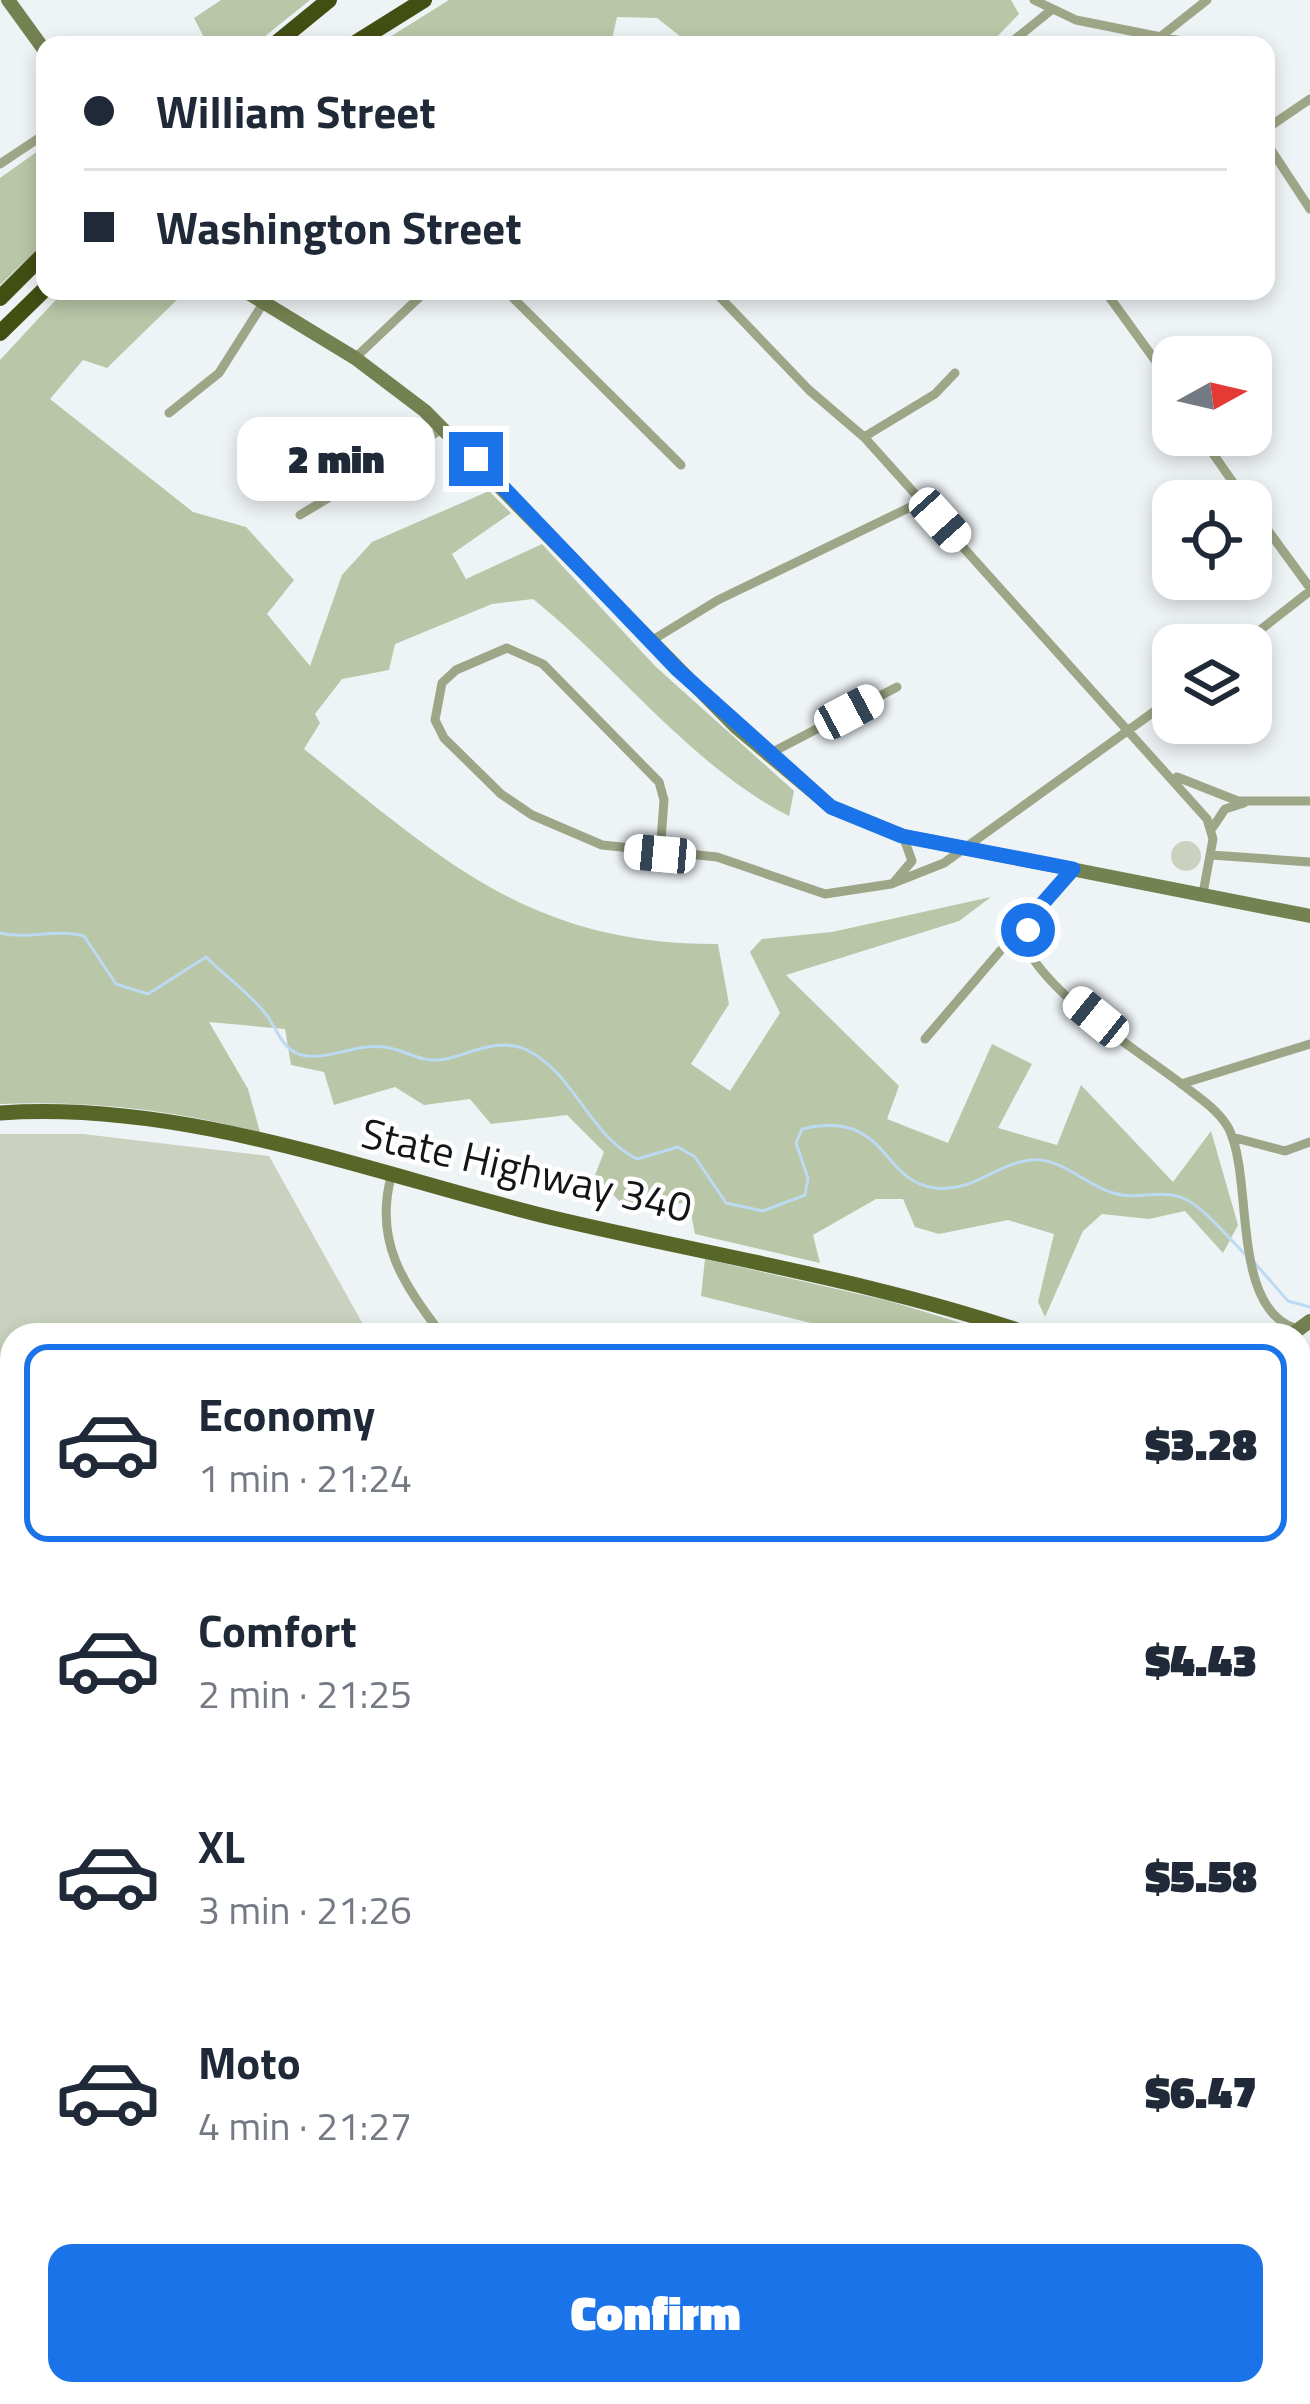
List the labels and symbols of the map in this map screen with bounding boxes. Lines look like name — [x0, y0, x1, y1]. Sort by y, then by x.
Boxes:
north arrow — [1152, 336, 1272, 456]
callout: 2 min — [236, 417, 434, 501]
route end — [449, 432, 503, 486]
car — [903, 481, 977, 559]
car — [809, 679, 889, 745]
car — [623, 833, 697, 875]
route start — [1001, 903, 1055, 957]
car — [1057, 980, 1135, 1054]
street label: State Highway 340 — [355, 1100, 699, 1238]

